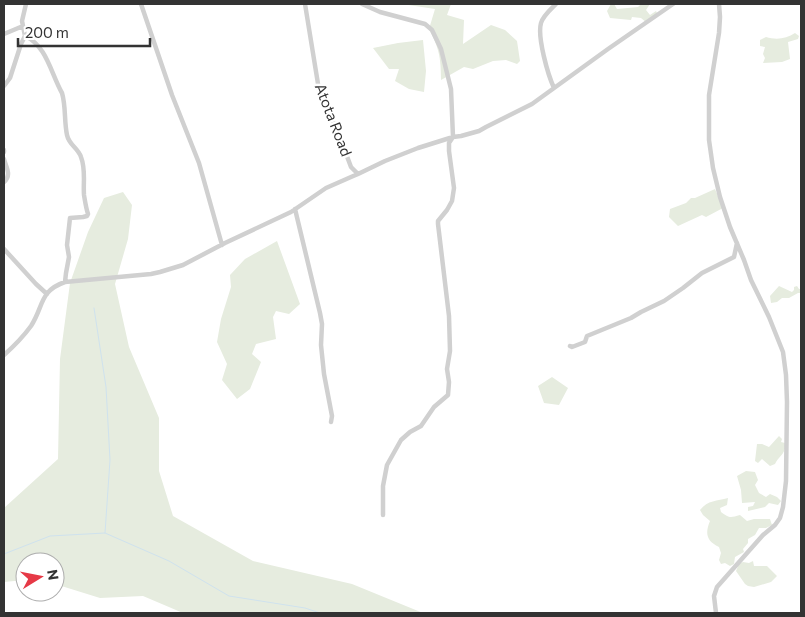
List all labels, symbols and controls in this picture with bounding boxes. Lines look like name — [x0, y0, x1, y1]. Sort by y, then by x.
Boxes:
scale bar — [18, 15, 150, 47]
text: 200 m — [25, 23, 69, 41]
street label: Atota Road — [312, 81, 356, 159]
north arrow — [15, 552, 65, 602]
text: N — [44, 568, 63, 581]

